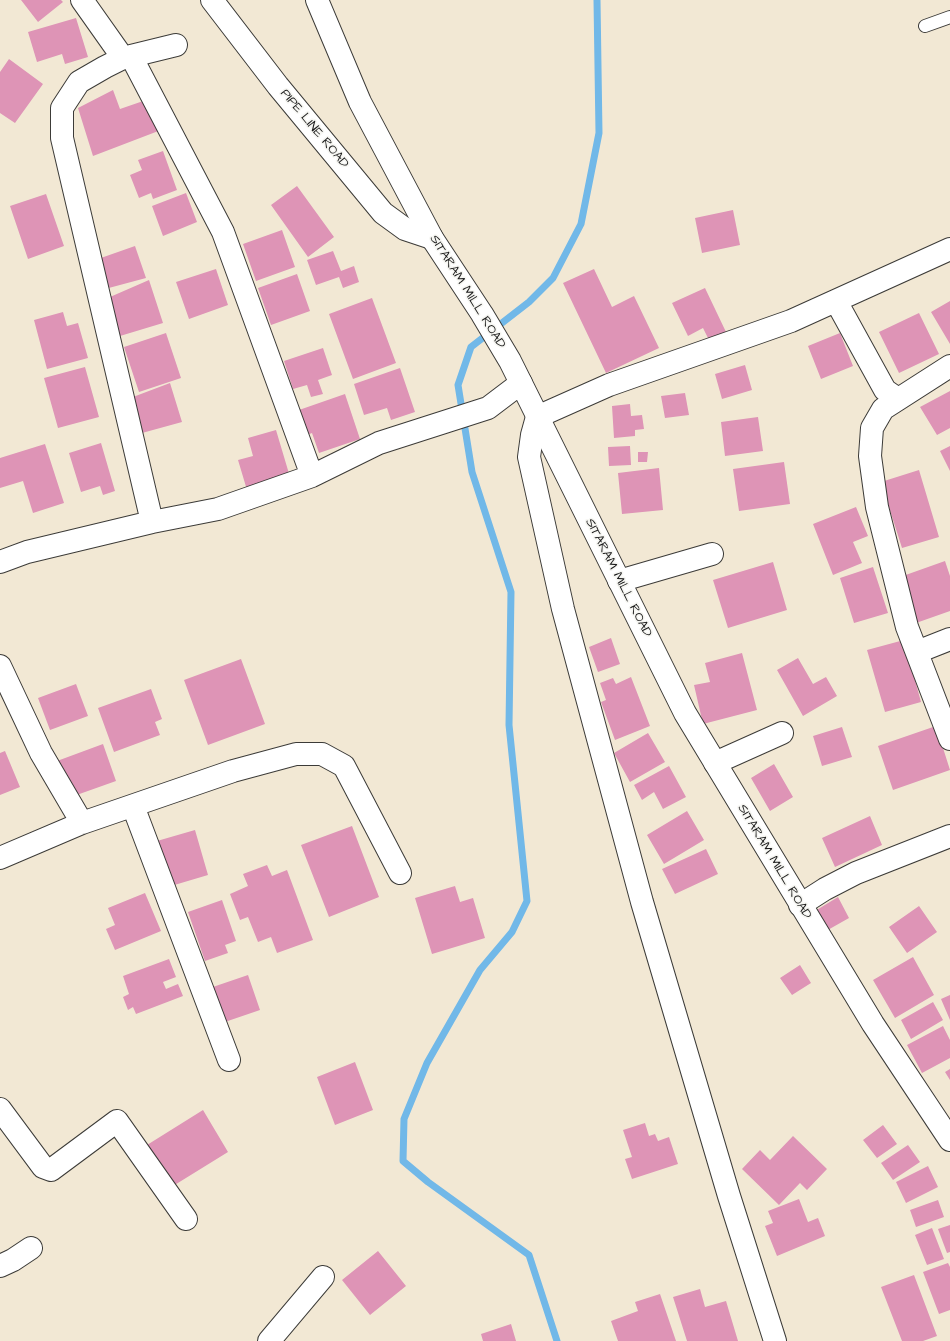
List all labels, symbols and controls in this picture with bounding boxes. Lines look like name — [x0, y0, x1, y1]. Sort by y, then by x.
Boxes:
street label: PIPE LINE ROAD — [276, 86, 352, 172]
street label: SITARAM MILL ROAD — [426, 232, 508, 352]
street label: SITARAM MILL ROAD — [581, 516, 655, 640]
street label: SITARAM MILL ROAD — [734, 802, 814, 922]

